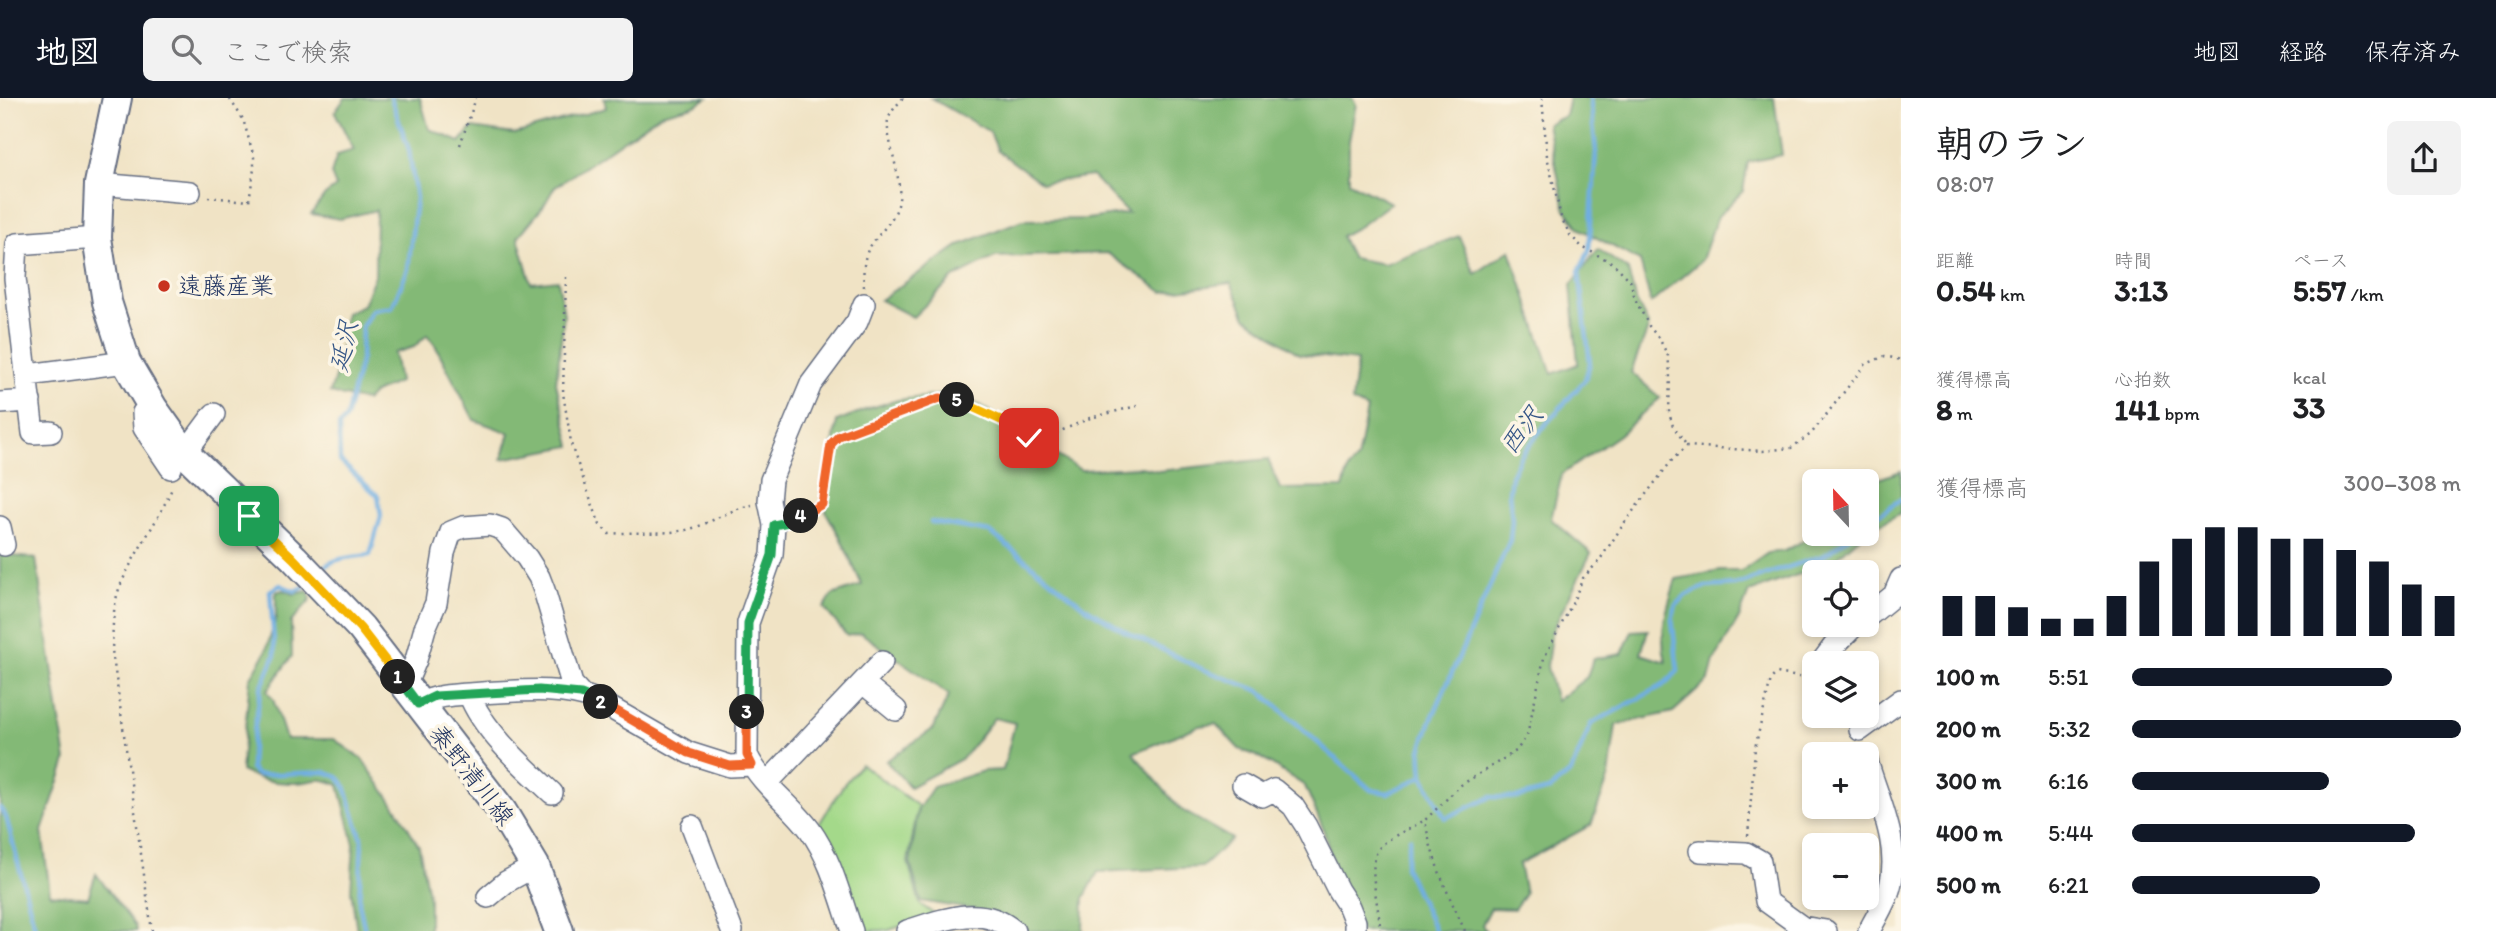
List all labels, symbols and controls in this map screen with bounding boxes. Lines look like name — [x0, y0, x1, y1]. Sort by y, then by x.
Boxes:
search box — [143, 18, 633, 81]
icon: search — [167, 30, 205, 68]
text: 地図 — [35, 32, 101, 71]
text: ここで検索 — [223, 36, 353, 68]
text: 地図 — [2193, 37, 2241, 66]
text: 経路 — [2279, 37, 2327, 66]
text: 保存済み — [2365, 37, 2461, 66]
text: 朝のラン — [1936, 121, 2088, 167]
button: share — [2387, 121, 2461, 195]
text: 08:07 — [1936, 170, 1994, 198]
text: 距離 — [1936, 249, 1974, 272]
text: 時間 — [2114, 249, 2152, 272]
text: ペース — [2293, 249, 2349, 272]
place label: 遠藤産業 — [178, 271, 274, 300]
text: 0.54 — [1936, 272, 1996, 309]
text: 3:13 — [2114, 272, 2168, 309]
text: 5:57 — [2293, 272, 2346, 309]
marker: 遠藤産業 — [156, 278, 172, 294]
text: km — [1996, 283, 2025, 306]
text: /km — [2346, 283, 2384, 306]
water label: 延沢 — [322, 316, 365, 375]
text: kcal — [2293, 366, 2326, 389]
text: 獲得標高 — [1936, 368, 2012, 391]
text: 心拍数 — [2114, 368, 2171, 391]
pin: 5 — [940, 382, 974, 418]
text: 5 — [952, 388, 961, 411]
text: 33 — [2293, 389, 2325, 426]
text: 8 — [1936, 391, 1952, 428]
text: 141 — [2114, 391, 2160, 428]
water label: 西沢 — [1493, 399, 1550, 460]
text: m — [1952, 402, 1973, 425]
text: bpm — [2160, 402, 2200, 425]
pin — [999, 408, 1059, 468]
icon: check — [1010, 419, 1048, 457]
north arrow — [1802, 469, 1880, 546]
map controls — [1802, 469, 1879, 910]
text: 300–308 m — [2343, 469, 2461, 497]
text: 獲得標高 — [1936, 474, 2028, 502]
pin — [219, 486, 279, 546]
icon: arrive — [230, 497, 268, 535]
pin: 4 — [784, 498, 818, 534]
text: 4 — [795, 504, 806, 527]
button: locate — [1802, 560, 1879, 637]
button: layers — [1802, 651, 1879, 728]
pin: 1 — [380, 660, 416, 694]
text: 100 m — [1936, 663, 2000, 691]
text: 5:51 — [2048, 663, 2088, 691]
text: 1 — [393, 665, 402, 688]
pin: 2 — [584, 684, 618, 720]
text: 2 — [596, 690, 606, 713]
pin: 3 — [730, 694, 764, 730]
text: 3 — [741, 700, 752, 723]
text: 200 m — [1936, 715, 2001, 743]
text: 5:32 — [2048, 715, 2090, 743]
street label: 秦野清川線 — [424, 718, 521, 831]
button: + — [1802, 742, 1879, 819]
text: 300 m — [1936, 767, 2001, 795]
text: 6:16 — [2048, 767, 2089, 795]
text: 400 m — [1936, 819, 2003, 847]
text: 5:44 — [2048, 819, 2093, 847]
button: − — [1802, 833, 1879, 910]
text: 500 m — [1936, 871, 2001, 899]
text: 6:21 — [2048, 871, 2089, 899]

